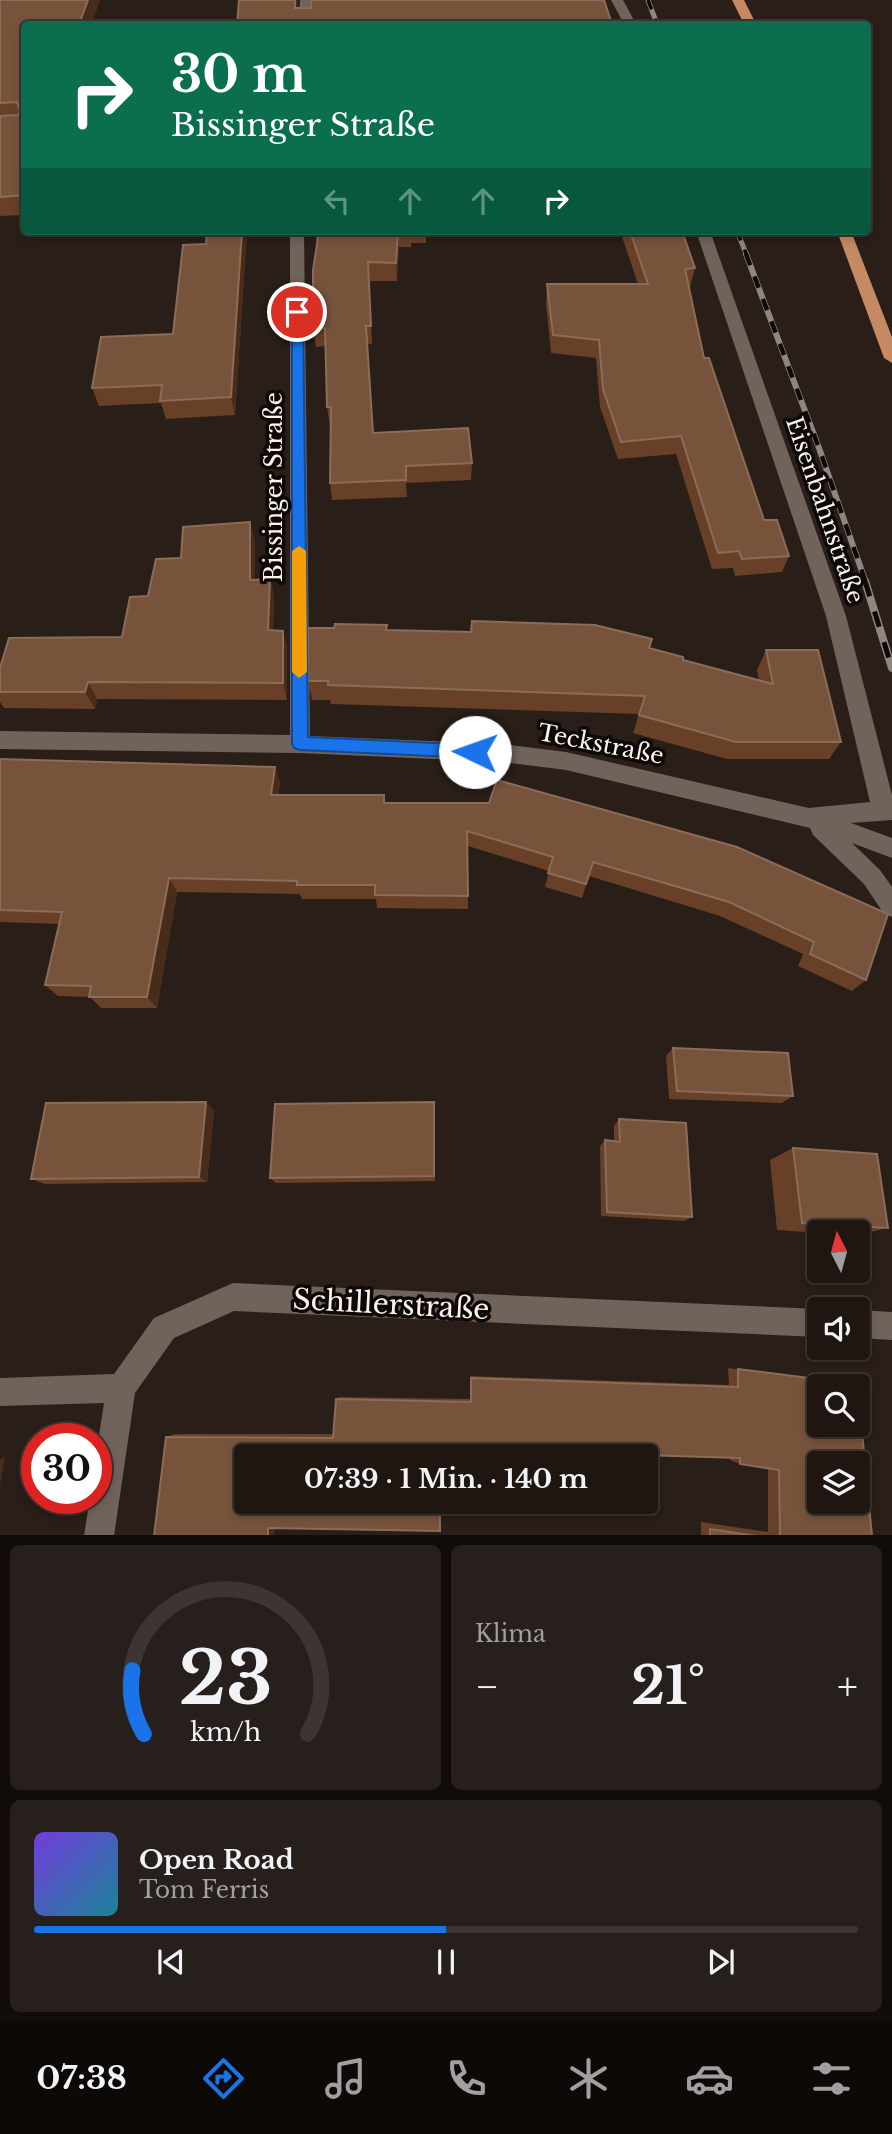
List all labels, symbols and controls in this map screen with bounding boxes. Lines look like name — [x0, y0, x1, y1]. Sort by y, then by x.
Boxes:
text: 30 m — [171, 44, 306, 105]
icon: right — [56, 49, 147, 140]
text: Bissinger Straße — [171, 105, 435, 145]
icon: left — [318, 182, 356, 220]
icon: ahead — [391, 182, 429, 220]
icon: ahead — [464, 182, 502, 220]
icon: right — [537, 182, 575, 220]
pin — [267, 282, 327, 342]
icon: arrive — [278, 293, 316, 331]
street label: Bissinger Straße — [260, 392, 288, 582]
street label: Eisenbahnstraße — [780, 413, 870, 607]
position arrow — [438, 715, 512, 789]
street label: Teckstraße — [536, 718, 666, 770]
north arrow — [807, 1220, 870, 1283]
map controls — [807, 1220, 870, 1514]
street label: Schillerstraße — [292, 1282, 490, 1327]
button: sound — [807, 1297, 870, 1360]
button: search — [807, 1374, 870, 1437]
speed limit sign: 30 — [21, 1423, 112, 1514]
button: layers — [807, 1451, 870, 1514]
text: 07:39 · 1 Min. · 140 m — [304, 1463, 588, 1495]
text: Klima — [475, 1620, 546, 1648]
text: 23 — [179, 1633, 272, 1724]
text: 21° — [631, 1654, 705, 1718]
text: − — [475, 1663, 499, 1710]
text: + — [837, 1663, 858, 1710]
text: km/h — [190, 1716, 261, 1747]
text: Open Road — [139, 1844, 294, 1876]
text: Tom Ferris — [139, 1876, 269, 1904]
icon: previous — [152, 1943, 190, 1981]
icon: pause — [427, 1943, 465, 1981]
icon: next — [702, 1943, 740, 1981]
icon: directions — [199, 2054, 248, 2103]
icon: music — [321, 2054, 370, 2103]
icon: phone — [442, 2054, 491, 2103]
icon: climate — [564, 2054, 613, 2103]
icon: car — [685, 2054, 734, 2103]
icon: filters — [807, 2054, 856, 2103]
text: 07:38 — [36, 2058, 127, 2098]

